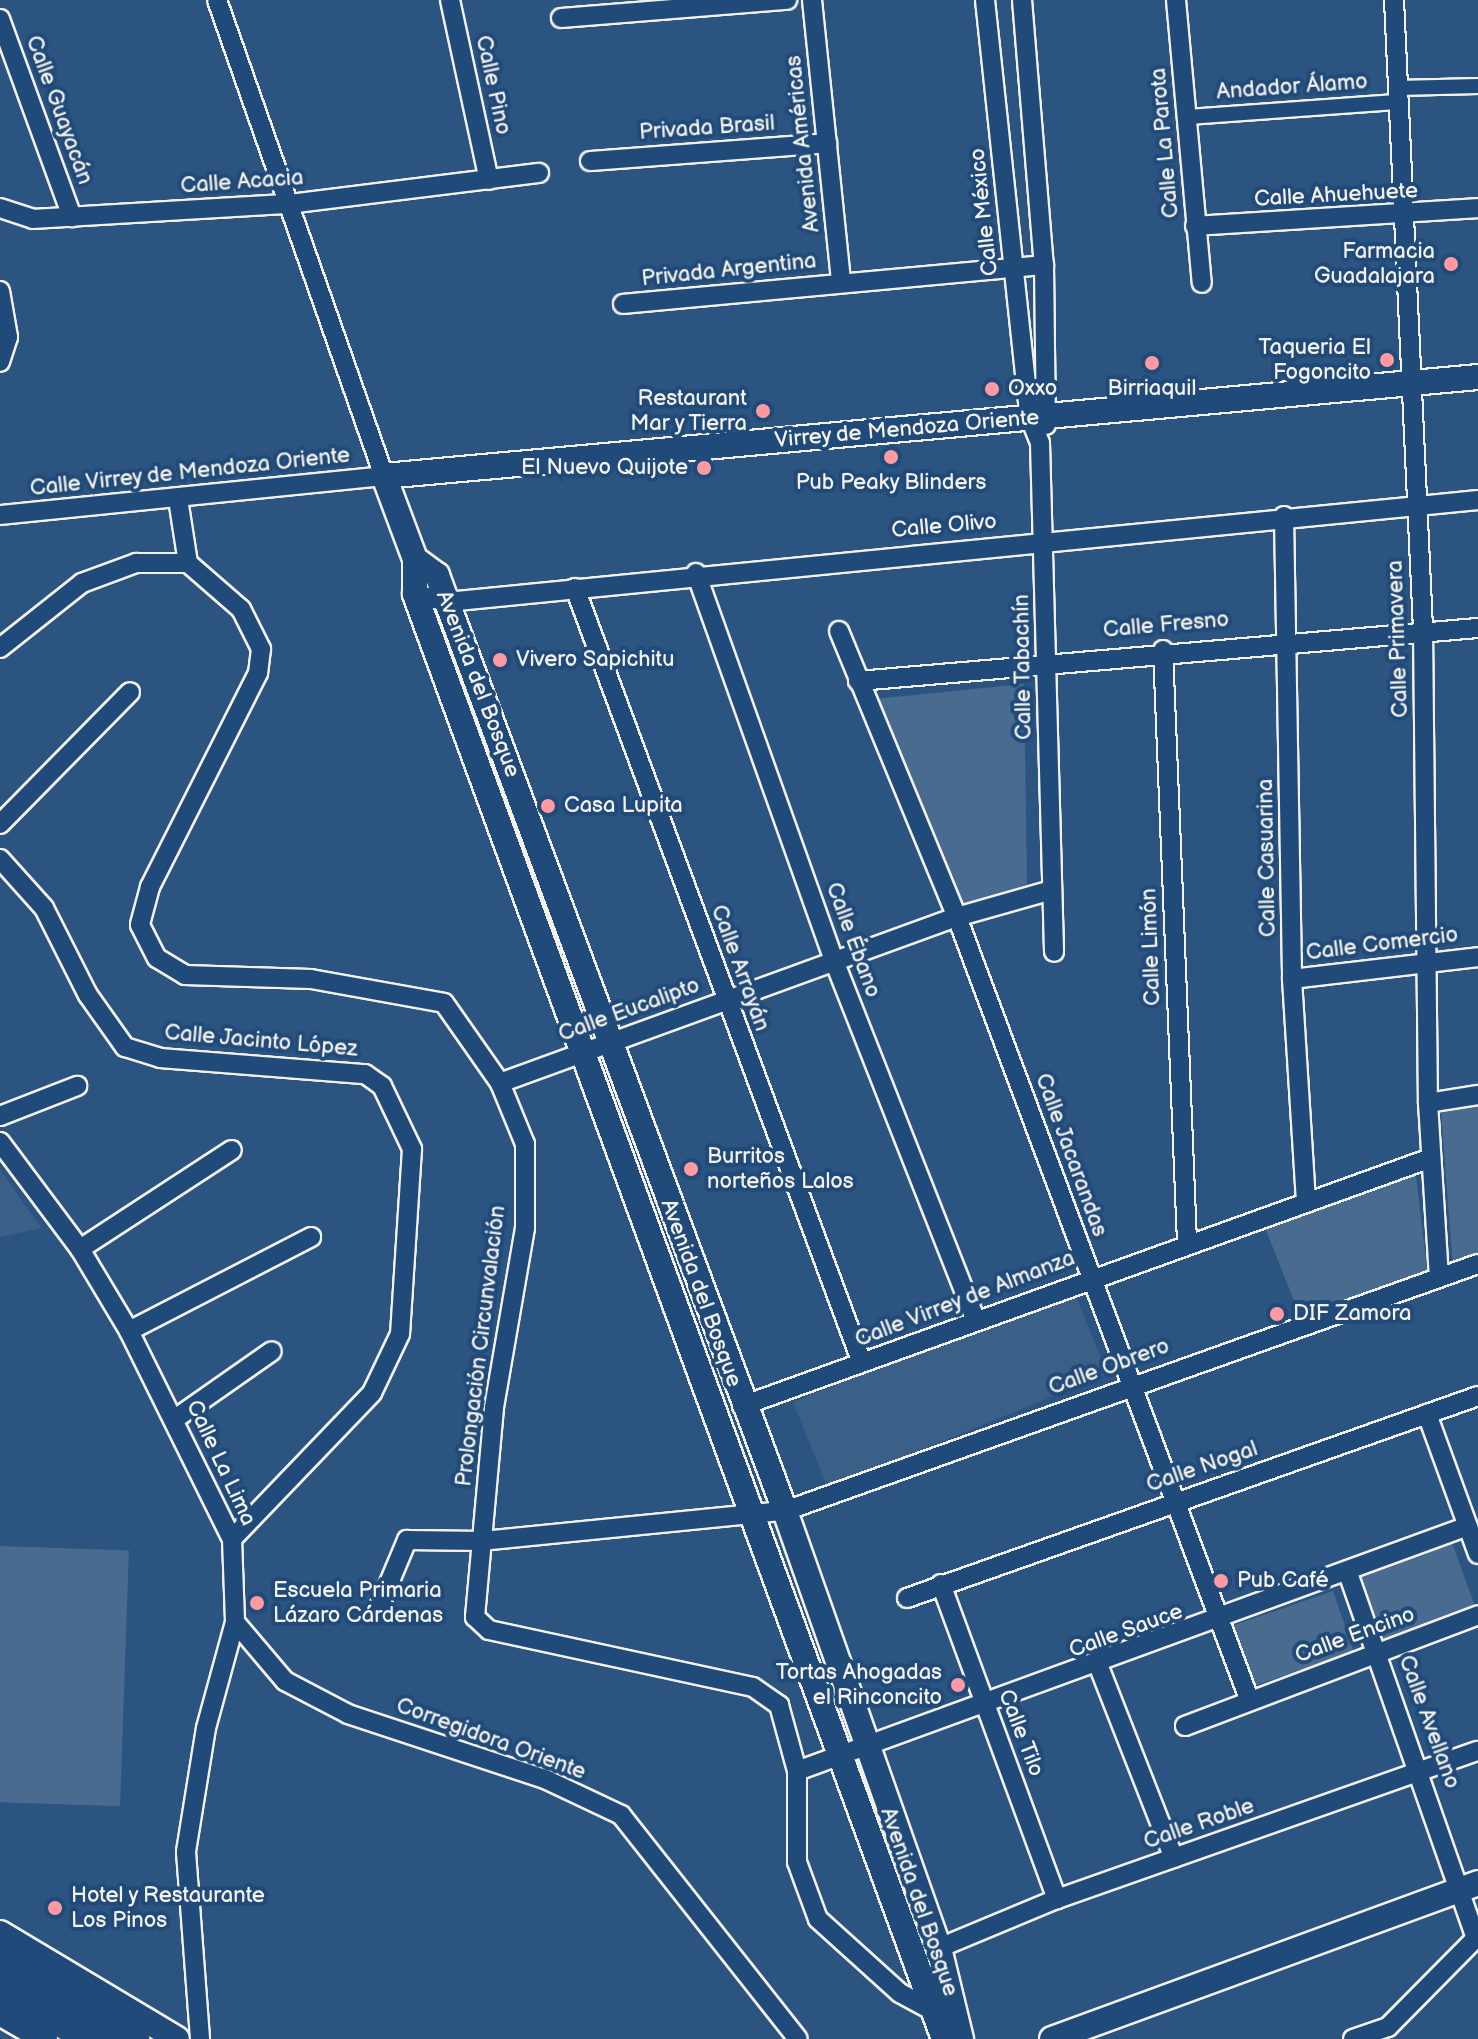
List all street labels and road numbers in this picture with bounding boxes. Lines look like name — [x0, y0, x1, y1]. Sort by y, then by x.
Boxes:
street label: Calle Guayacán — [20, 32, 98, 188]
street label: Calle Pino — [470, 33, 516, 137]
street label: Avenida Américas — [781, 54, 825, 234]
street label: Calle La Parota — [1145, 67, 1185, 219]
street label: Andador Álamo — [1216, 69, 1368, 105]
street label: Privada Brasil — [638, 110, 776, 146]
street label: Calle México — [964, 147, 1004, 277]
street label: Calle Acacia — [180, 165, 304, 199]
street label: Calle Ahuehuete — [1253, 178, 1419, 212]
street label: Privada Argentina — [640, 248, 818, 292]
street label: Virrey de Mendoza Oriente — [773, 404, 1041, 454]
street label: Calle Virrey de Mendoza Oriente — [28, 442, 352, 502]
street label: Calle Olivo — [890, 508, 998, 544]
street label: Calle Primavera — [1382, 560, 1414, 718]
street label: Avenida del Bosque — [430, 587, 526, 781]
street label: Calle Tabachín — [1009, 594, 1037, 740]
street label: Calle Fresno — [1102, 606, 1230, 644]
street label: Calle Casuarina — [1252, 779, 1282, 937]
street label: Calle Ébano — [820, 879, 886, 1001]
street label: Calle Limón — [1136, 888, 1166, 1006]
street label: Calle Arrayán — [705, 901, 775, 1035]
street label: Calle Comercio — [1304, 922, 1460, 966]
street label: Calle Eucalipto — [555, 972, 703, 1048]
street label: Calle Jacinto López — [163, 1019, 359, 1063]
street label: Calle Jacarandas — [1029, 1069, 1113, 1241]
street label: Avenida del Bosque — [655, 1196, 747, 1390]
street label: Prolongación Circunvalación — [451, 1204, 511, 1488]
street label: Calle Virrey de Almanza — [850, 1245, 1080, 1353]
street label: Calle Obrero — [1045, 1333, 1173, 1401]
street label: Calle La Lima — [180, 1396, 262, 1530]
street label: Calle Nogal — [1143, 1436, 1261, 1498]
street label: Calle Sauce — [1065, 1598, 1187, 1664]
street label: Calle Encino — [1292, 1601, 1418, 1669]
street label: Calle Avellano — [1393, 1652, 1465, 1792]
street label: Calle Tilo — [992, 1686, 1050, 1780]
street label: Corregidora Oriente — [393, 1692, 589, 1786]
street label: Calle Roble — [1140, 1793, 1258, 1855]
street label: Avenida del Bosque — [874, 1804, 964, 2000]

